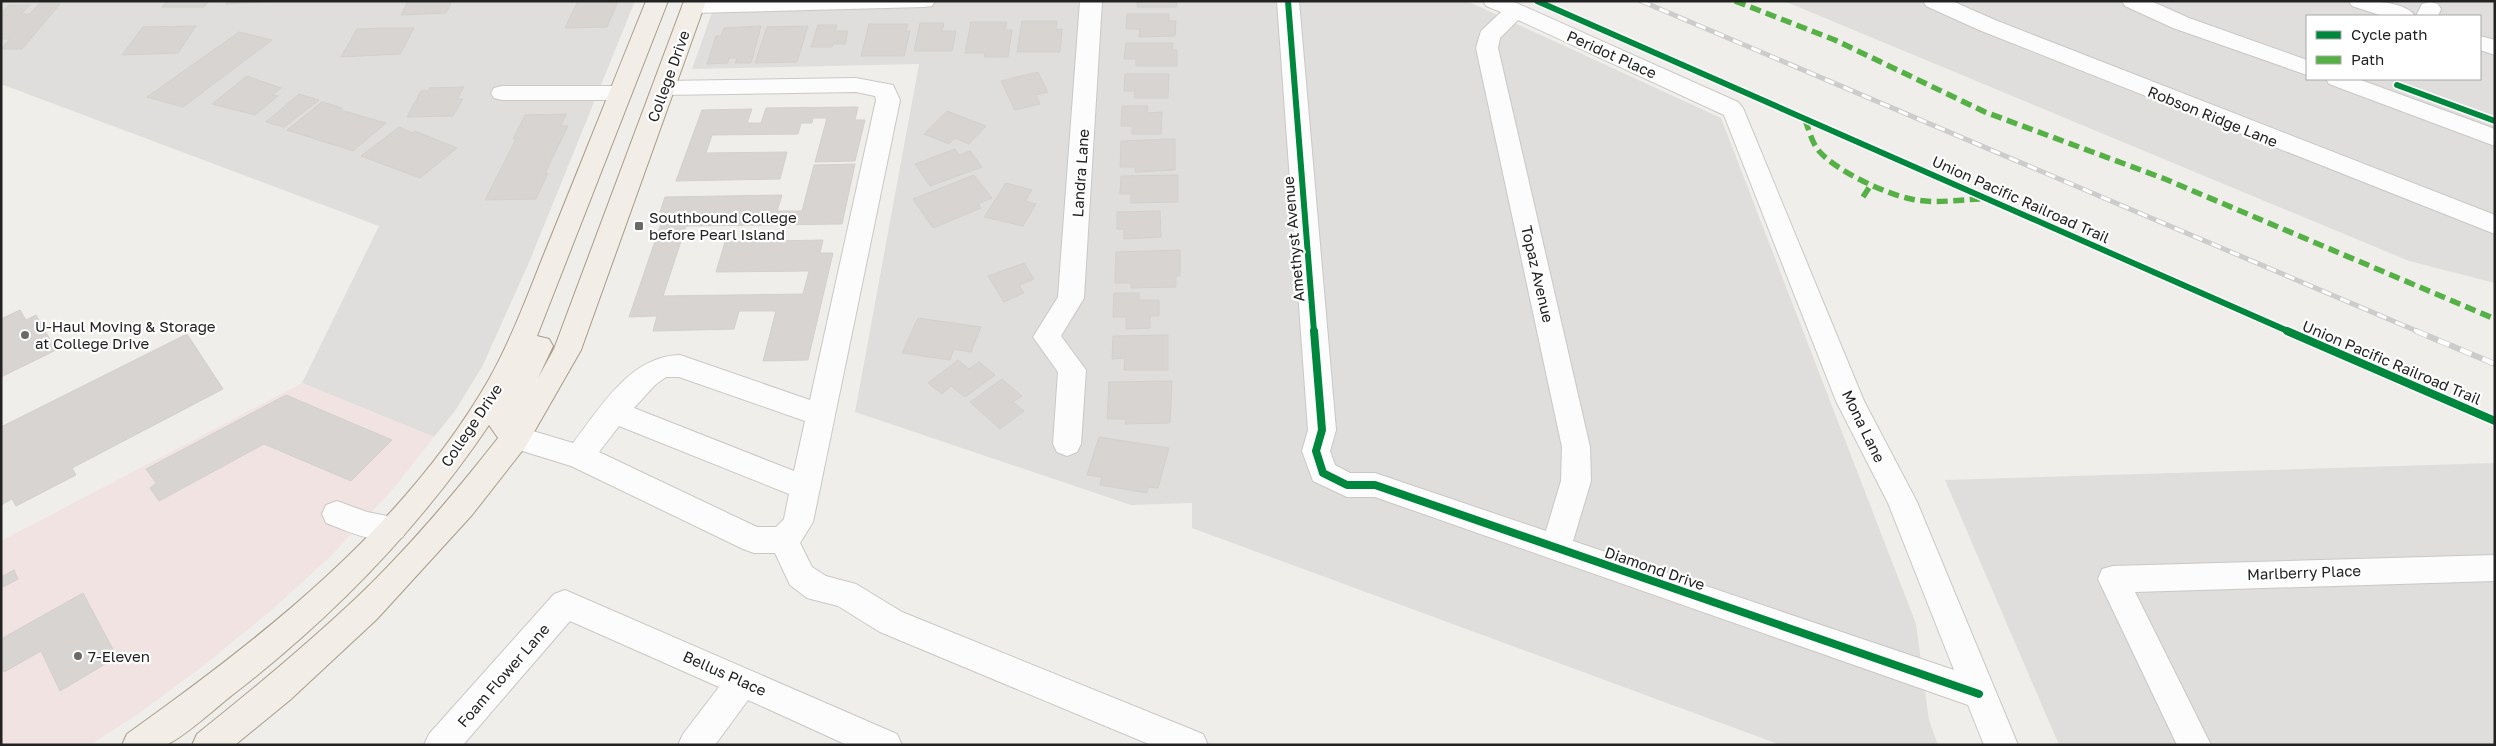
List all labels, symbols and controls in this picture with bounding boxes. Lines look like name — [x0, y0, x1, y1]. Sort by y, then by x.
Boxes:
legend — [2306, 15, 2481, 80]
text: Cycle path — [2351, 25, 2427, 43]
street label: Peridot Place — [1564, 26, 1660, 82]
street label: College Drive — [643, 27, 693, 124]
text: Path — [2351, 50, 2384, 68]
street label: Robson Ridge Lane — [2145, 82, 2281, 150]
street label: Landra Lane — [1068, 128, 1092, 218]
street label: Union Pacific Railroad Trail — [1929, 152, 2113, 246]
street label: Amethyst Avenue — [1279, 175, 1307, 303]
place label: Southbound College before Pearl Island — [649, 208, 797, 243]
marker: Southbound College before Pearl Island — [633, 220, 645, 232]
street label: Topaz Avenue — [1518, 224, 1558, 325]
street label: Union Pacific Railroad Trail — [2300, 316, 2484, 408]
place label: U-Haul Moving & Storage at College Drive — [35, 317, 216, 352]
marker: U-Haul Moving & Storage at College Drive — [19, 329, 31, 341]
street label: College Drive — [437, 380, 506, 470]
street label: Mona Lane — [1839, 387, 1889, 465]
street label: Diamond Drive — [1603, 542, 1708, 594]
street label: Marlberry Place — [2247, 561, 2362, 583]
street label: Foam Flower Lane — [453, 619, 553, 730]
place label: 7-Eleven — [88, 647, 150, 665]
street label: Bellus Place — [681, 647, 770, 699]
marker: 7-Eleven — [72, 650, 84, 662]

